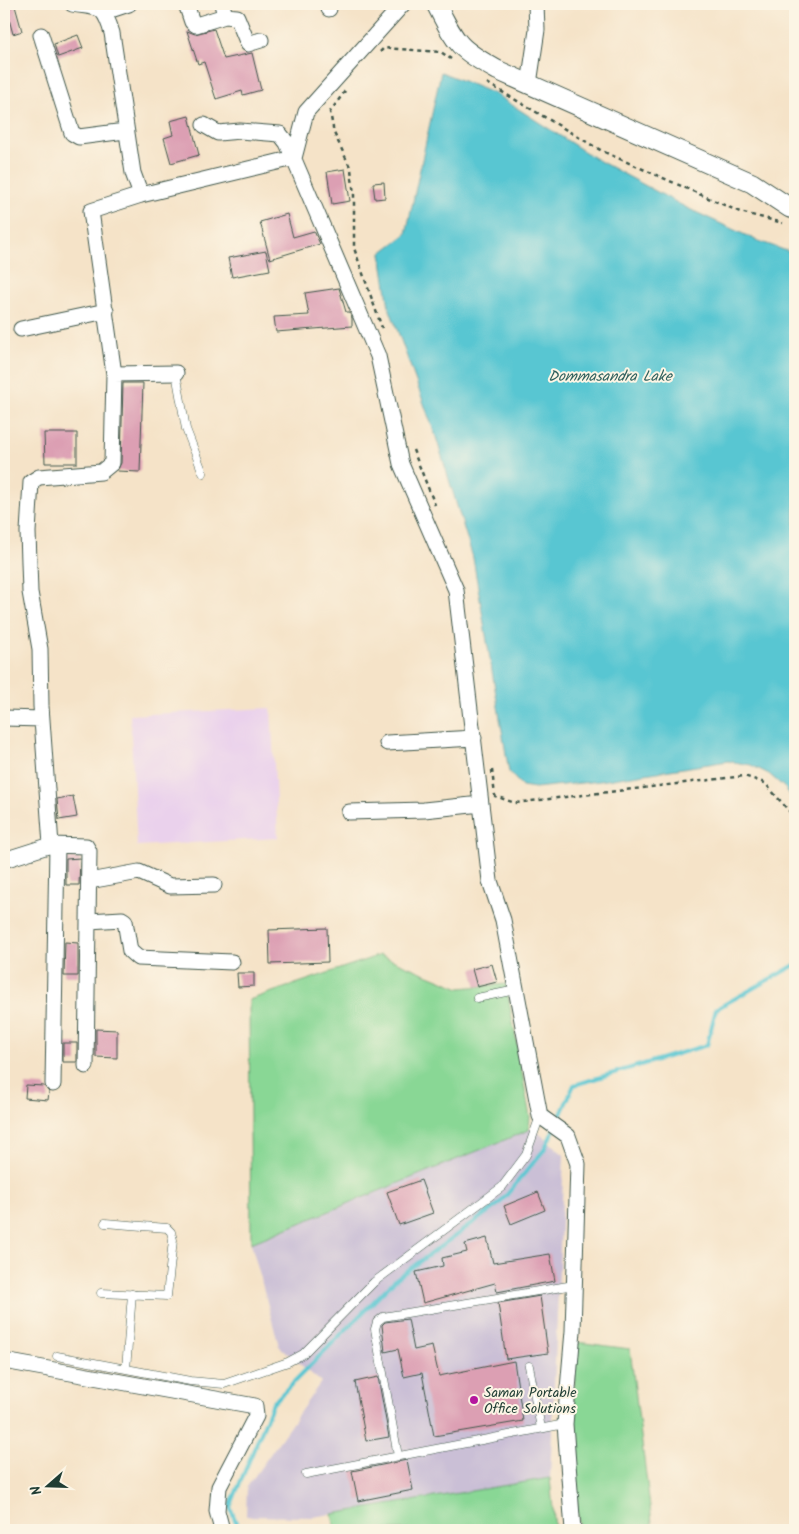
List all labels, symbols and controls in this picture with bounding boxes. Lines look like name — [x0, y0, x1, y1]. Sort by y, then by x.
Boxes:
water label: Dommasandra Lake — [548, 365, 673, 389]
place label: Saman Portable Office Solutions — [484, 1382, 577, 1420]
marker: Saman Portable Office Solutions — [468, 1394, 480, 1406]
north arrow — [22, 1462, 72, 1512]
text: N — [25, 1482, 49, 1498]

